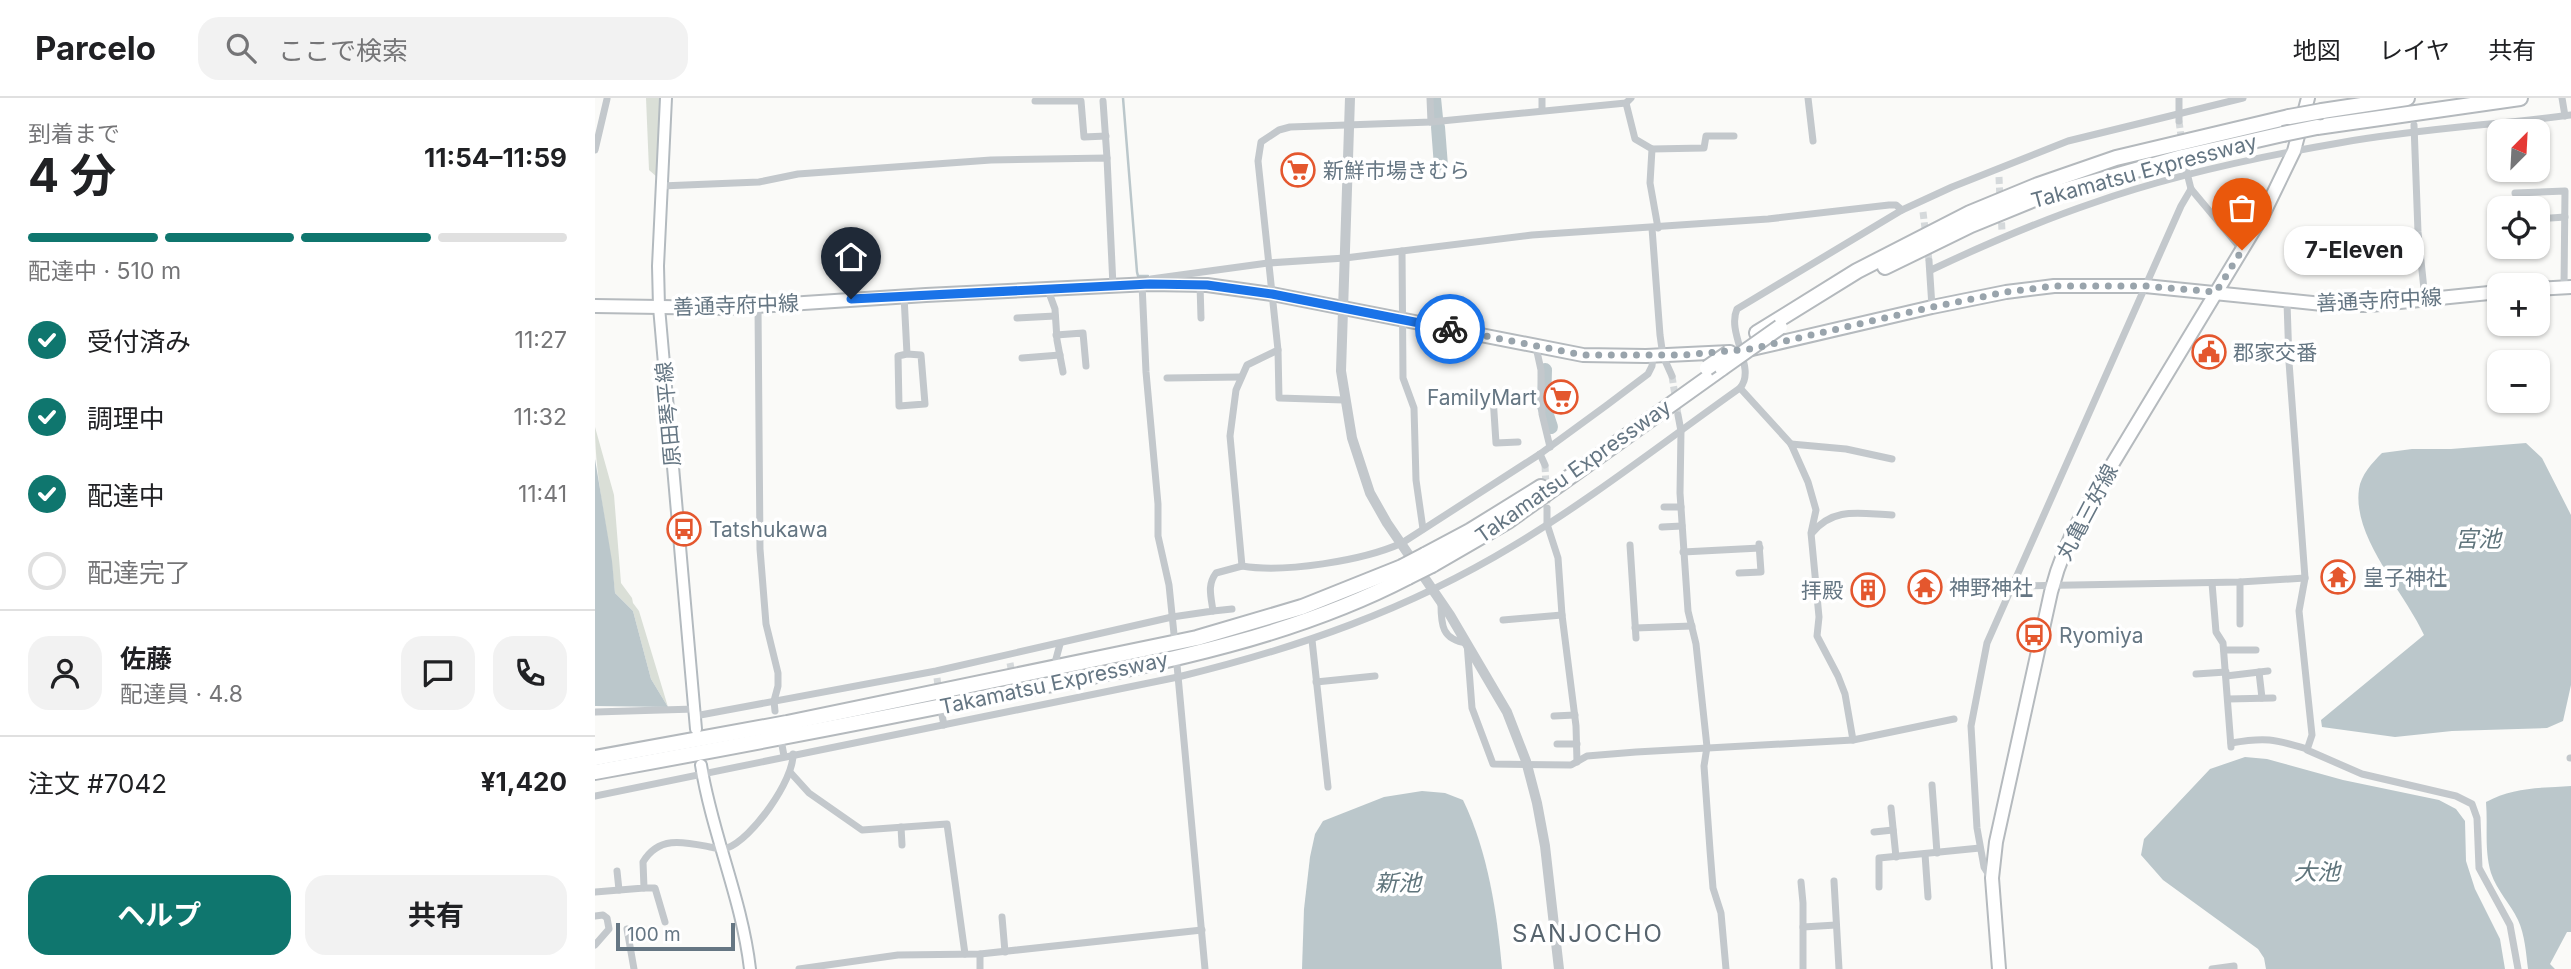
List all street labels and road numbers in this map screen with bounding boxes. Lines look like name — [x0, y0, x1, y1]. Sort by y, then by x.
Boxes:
street label: Takamatsu Expressway — [2028, 129, 2260, 213]
street label: 善通寺府中線 — [2315, 284, 2443, 316]
street label: 善通寺府中線 — [673, 290, 799, 320]
street label: 原田琴平線 — [651, 361, 685, 467]
street label: Takamatsu Expressway — [1470, 394, 1676, 548]
street label: 丸亀三好線 — [2051, 460, 2123, 564]
street label: Takamatsu Expressway — [938, 647, 1171, 719]

